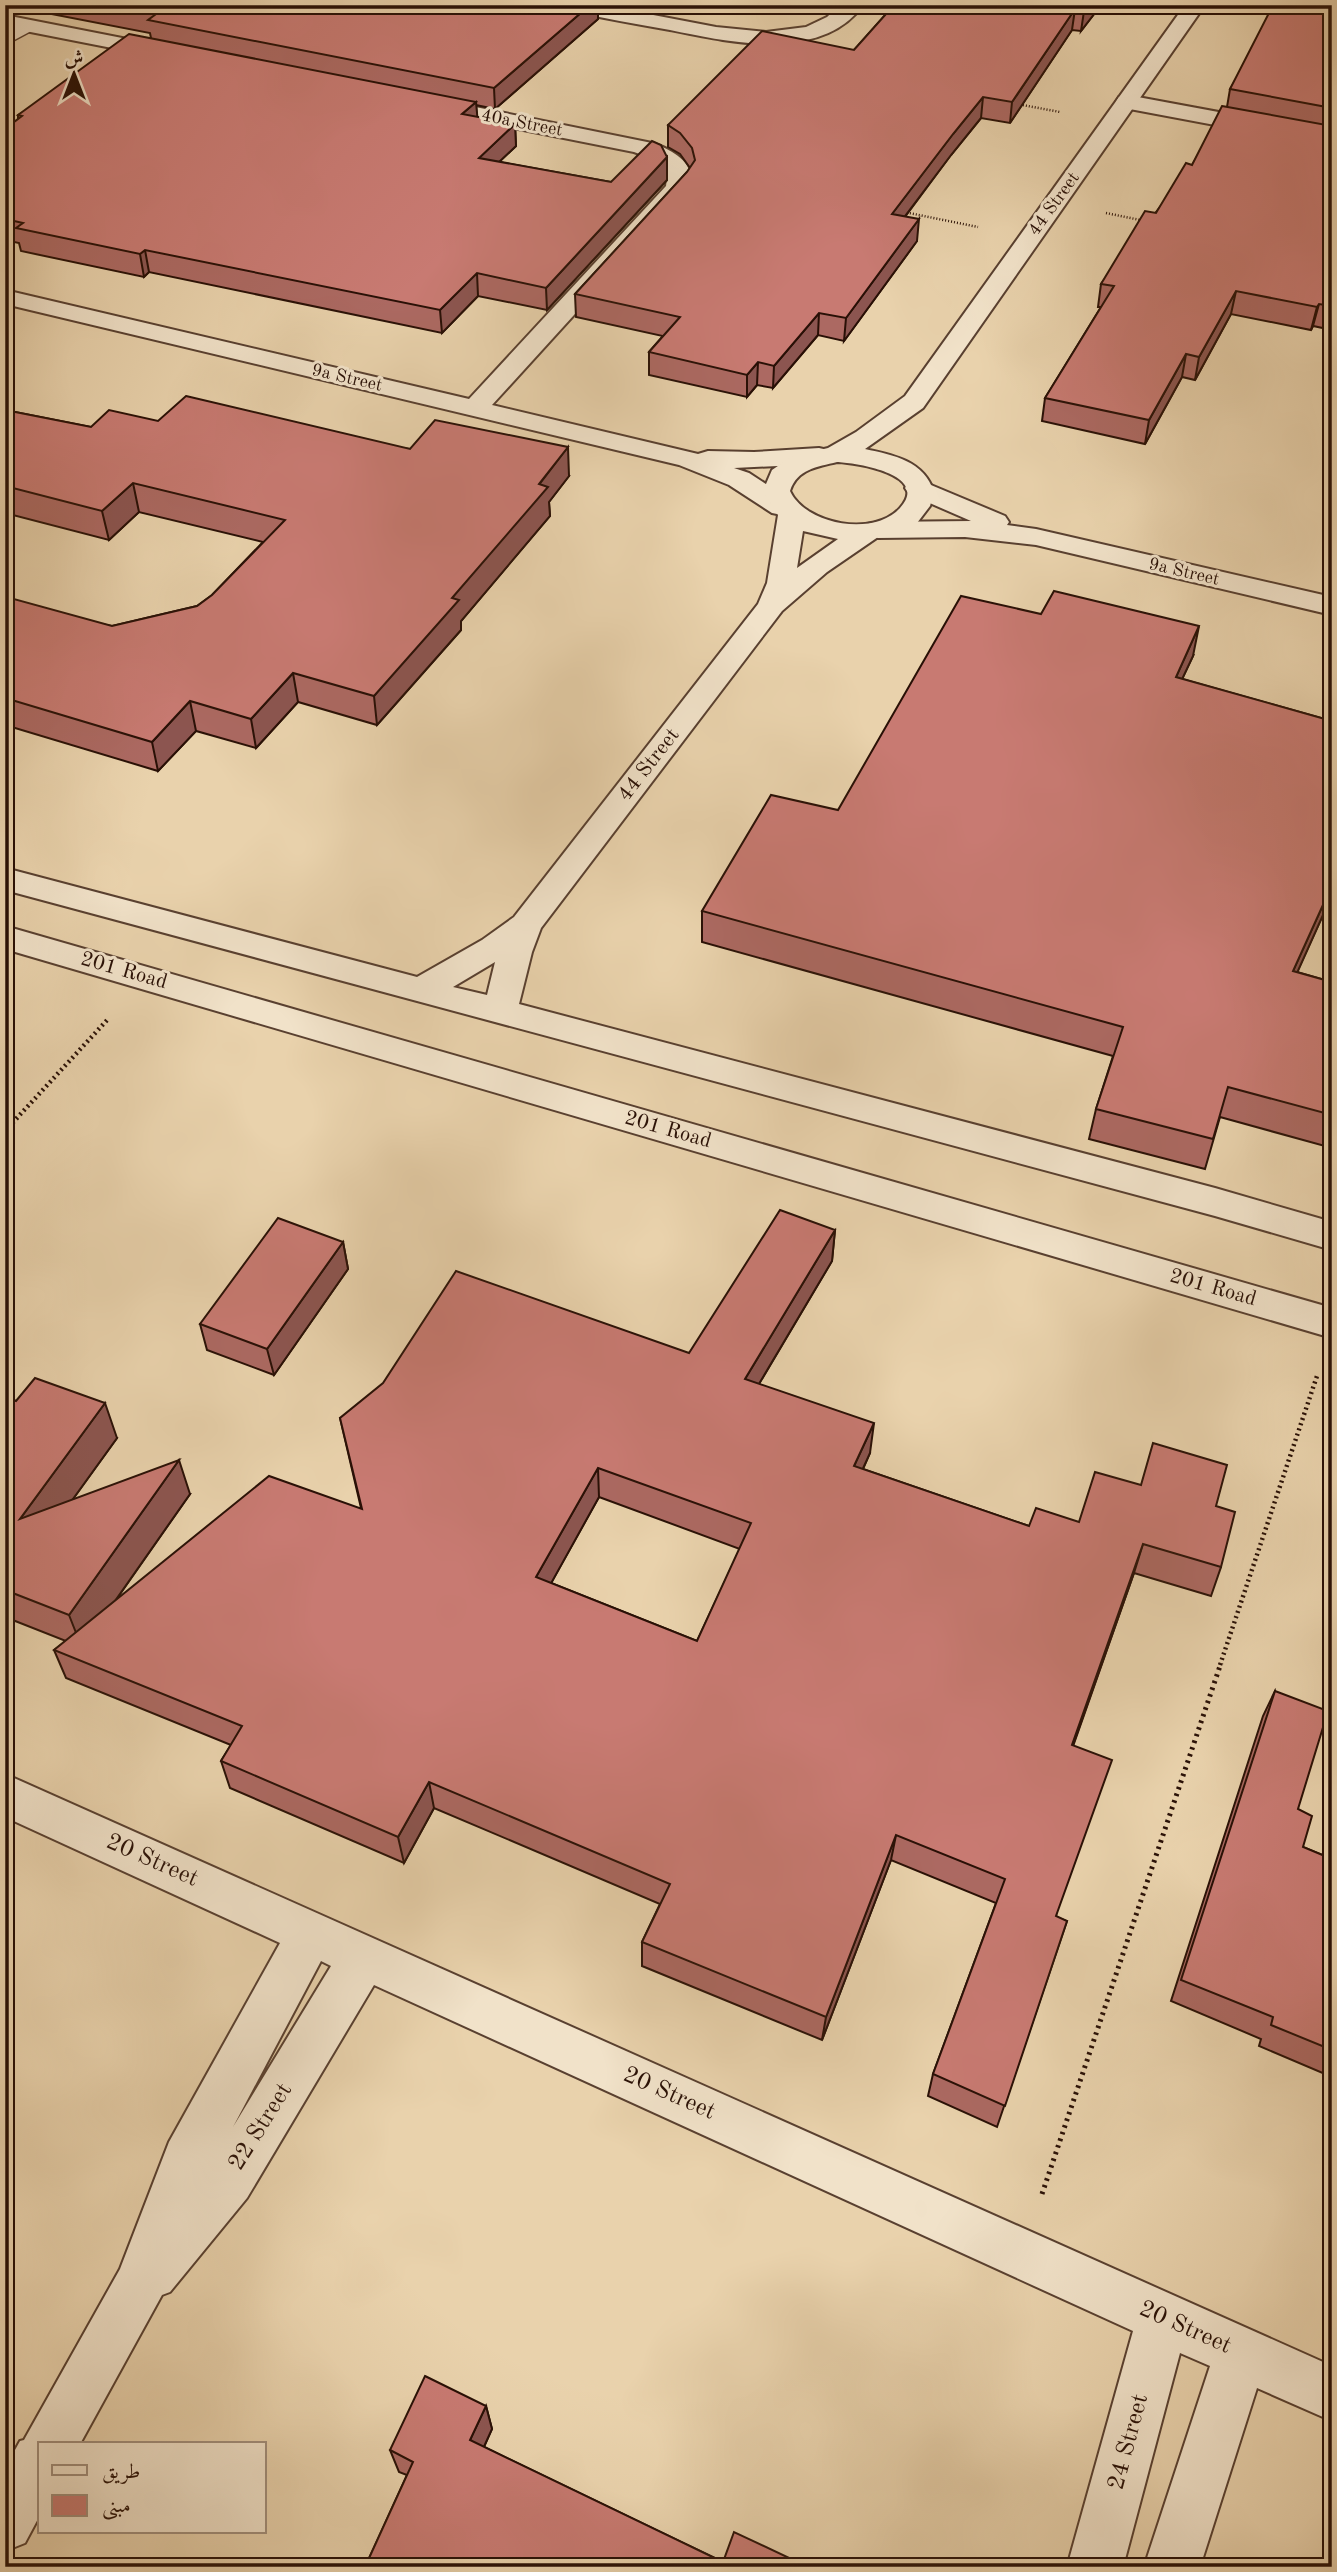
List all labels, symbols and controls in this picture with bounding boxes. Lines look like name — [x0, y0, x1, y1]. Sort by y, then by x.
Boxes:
north arrow — [38, 38, 108, 108]
text: ش — [65, 50, 83, 69]
street label: 40a Street — [480, 106, 564, 140]
street label: 44 Street — [1025, 169, 1083, 239]
street label: 9a Street — [310, 361, 384, 395]
street label: 9a Street — [1147, 555, 1221, 589]
street label: 44 Street — [614, 725, 684, 805]
street label: 201 Road — [78, 949, 170, 993]
street label: 201 Road — [622, 1108, 714, 1152]
street label: 201 Road — [1167, 1266, 1259, 1310]
street label: 20 Street — [102, 1830, 202, 1892]
street label: 20 Street — [619, 2063, 719, 2125]
street label: 22 Street — [225, 2079, 297, 2175]
street label: 20 Street — [1135, 2297, 1235, 2359]
street label: 24 Street — [1105, 2391, 1153, 2493]
legend — [38, 2442, 266, 2534]
text: طريق — [102, 2462, 140, 2484]
text: مبنى — [102, 2496, 131, 2520]

